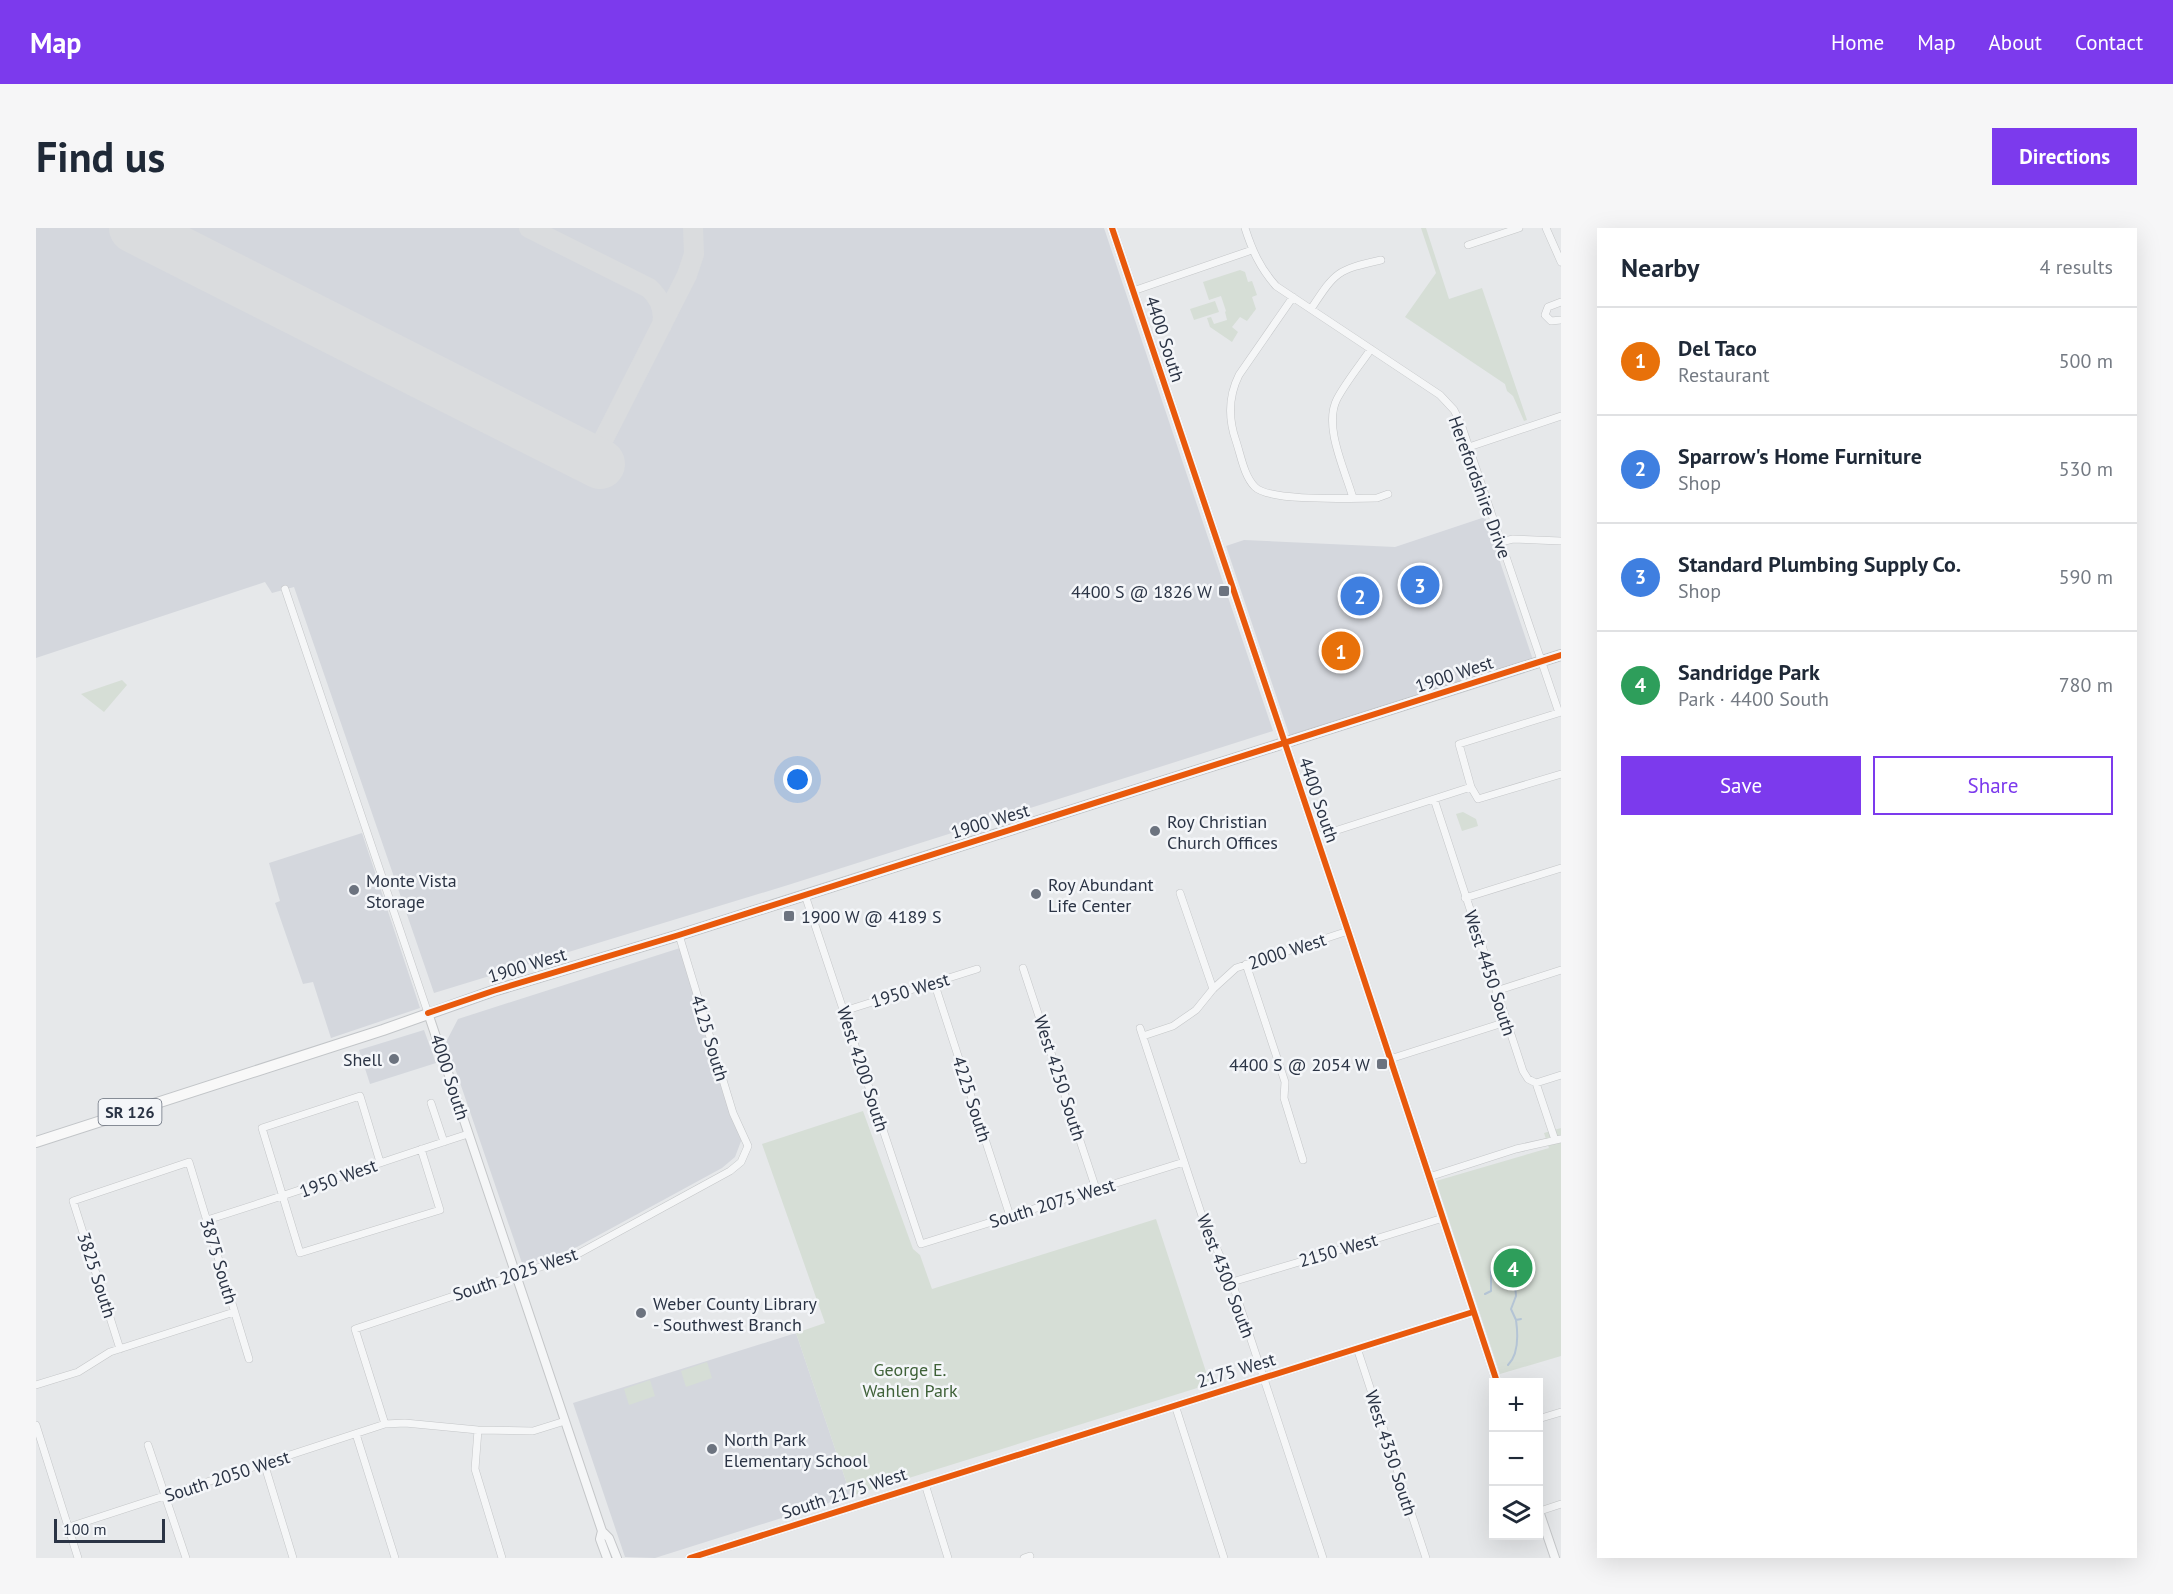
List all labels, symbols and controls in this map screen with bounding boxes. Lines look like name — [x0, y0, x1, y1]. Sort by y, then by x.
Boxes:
text: Map — [30, 24, 81, 61]
text: Home — [1831, 29, 1884, 56]
text: Map — [1917, 29, 1956, 56]
text: About — [1989, 29, 2042, 56]
text: Contact — [2075, 29, 2143, 56]
button: Directions — [1992, 128, 2137, 185]
text: Find us — [36, 129, 165, 184]
text: Nearby — [1621, 251, 1699, 284]
text: 4 results — [2040, 254, 2113, 280]
street label: 4400 South — [1140, 293, 1190, 385]
text: Del Taco — [1678, 334, 1757, 362]
text: 1 — [1635, 348, 1646, 374]
text: 500 m — [2059, 348, 2113, 374]
text: Restaurant — [1678, 362, 1769, 388]
street label: Herefordshire Drive — [1444, 413, 1516, 561]
text: Sparrow's Home Furniture — [1678, 442, 1922, 470]
text: 2 — [1635, 456, 1646, 482]
text: 530 m — [2059, 456, 2113, 482]
text: Shop — [1678, 470, 1721, 496]
text: Standard Plumbing Supply Co. — [1678, 550, 1961, 578]
pin: 3 — [1400, 562, 1440, 608]
text: 3 — [1635, 564, 1646, 590]
text: 590 m — [2059, 564, 2113, 590]
pin: 2 — [1340, 574, 1380, 619]
text: Shop — [1678, 578, 1721, 604]
place label: 4400 S @ 1826 W — [1071, 580, 1212, 603]
marker: 4400 S @ 1826 W — [1217, 584, 1231, 598]
pin: 1 — [1322, 628, 1360, 674]
street label: 1900 West — [1412, 651, 1496, 697]
text: Sandridge Park — [1678, 658, 1820, 686]
text: 4 — [1635, 672, 1646, 698]
text: 780 m — [2059, 672, 2113, 698]
text: Park · 4400 South — [1678, 686, 1829, 712]
street label: 4400 South — [1294, 754, 1344, 846]
button: Save — [1621, 756, 1861, 815]
button: Share — [1873, 756, 2113, 815]
your location — [783, 765, 812, 794]
street label: 1900 West — [948, 798, 1032, 844]
place label: Roy Christian Church Offices — [1167, 810, 1278, 854]
marker: Roy Christian Church Offices — [1148, 824, 1162, 838]
place label: Monte Vista Storage — [366, 869, 457, 913]
place label: Roy Abundant Life Center — [1048, 873, 1154, 917]
marker: Monte Vista Storage — [347, 883, 361, 897]
marker: Roy Abundant Life Center — [1029, 887, 1043, 901]
place label: 1900 W @ 4189 S — [801, 905, 942, 928]
street label: West 4450 South — [1459, 907, 1521, 1039]
marker: 1900 W @ 4189 S — [782, 909, 796, 923]
street label: 2000 West — [1245, 928, 1329, 974]
street label: 1900 West — [485, 942, 569, 988]
street label: 1950 West — [868, 967, 952, 1013]
street label: 4125 South — [686, 992, 734, 1084]
street label: West 4200 South — [832, 1003, 894, 1135]
street label: West 4250 South — [1029, 1012, 1091, 1144]
street label: 4000 South — [425, 1031, 475, 1123]
place label: Shell — [343, 1048, 383, 1071]
marker: Shell — [387, 1052, 401, 1066]
street label: 4225 South — [947, 1053, 997, 1145]
place label: 4400 S @ 2054 W — [1229, 1053, 1370, 1076]
marker: 4400 S @ 2054 W — [1375, 1057, 1389, 1071]
road number: SR 126 — [98, 1099, 161, 1125]
street label: 1950 West — [296, 1153, 380, 1203]
street label: South 2075 West — [986, 1173, 1118, 1233]
street label: West 4300 South — [1192, 1211, 1260, 1341]
street label: 3875 South — [195, 1215, 243, 1307]
street label: 2150 West — [1296, 1228, 1380, 1272]
street label: 3825 South — [72, 1229, 122, 1321]
street label: South 2025 West — [450, 1242, 580, 1306]
pin: 4 — [1494, 1246, 1532, 1290]
place label: Weber County Library - Southwest Branch — [653, 1292, 818, 1336]
marker: Weber County Library - Southwest Branch — [634, 1306, 648, 1320]
street label: 2175 West — [1194, 1347, 1278, 1393]
park label: George E. Wahlen Park — [862, 1358, 958, 1402]
map controls — [1489, 1378, 1543, 1540]
button: + — [1489, 1378, 1543, 1432]
street label: West 4350 South — [1360, 1387, 1422, 1519]
place label: North Park Elementary School — [724, 1428, 868, 1472]
button: − — [1489, 1432, 1543, 1486]
marker: North Park Elementary School — [705, 1442, 719, 1456]
street label: South 2050 West — [161, 1445, 293, 1507]
street label: South 2175 West — [778, 1462, 910, 1524]
button: layers — [1489, 1486, 1543, 1540]
scale bar — [54, 1516, 165, 1544]
text: 100 m — [63, 1519, 106, 1539]

